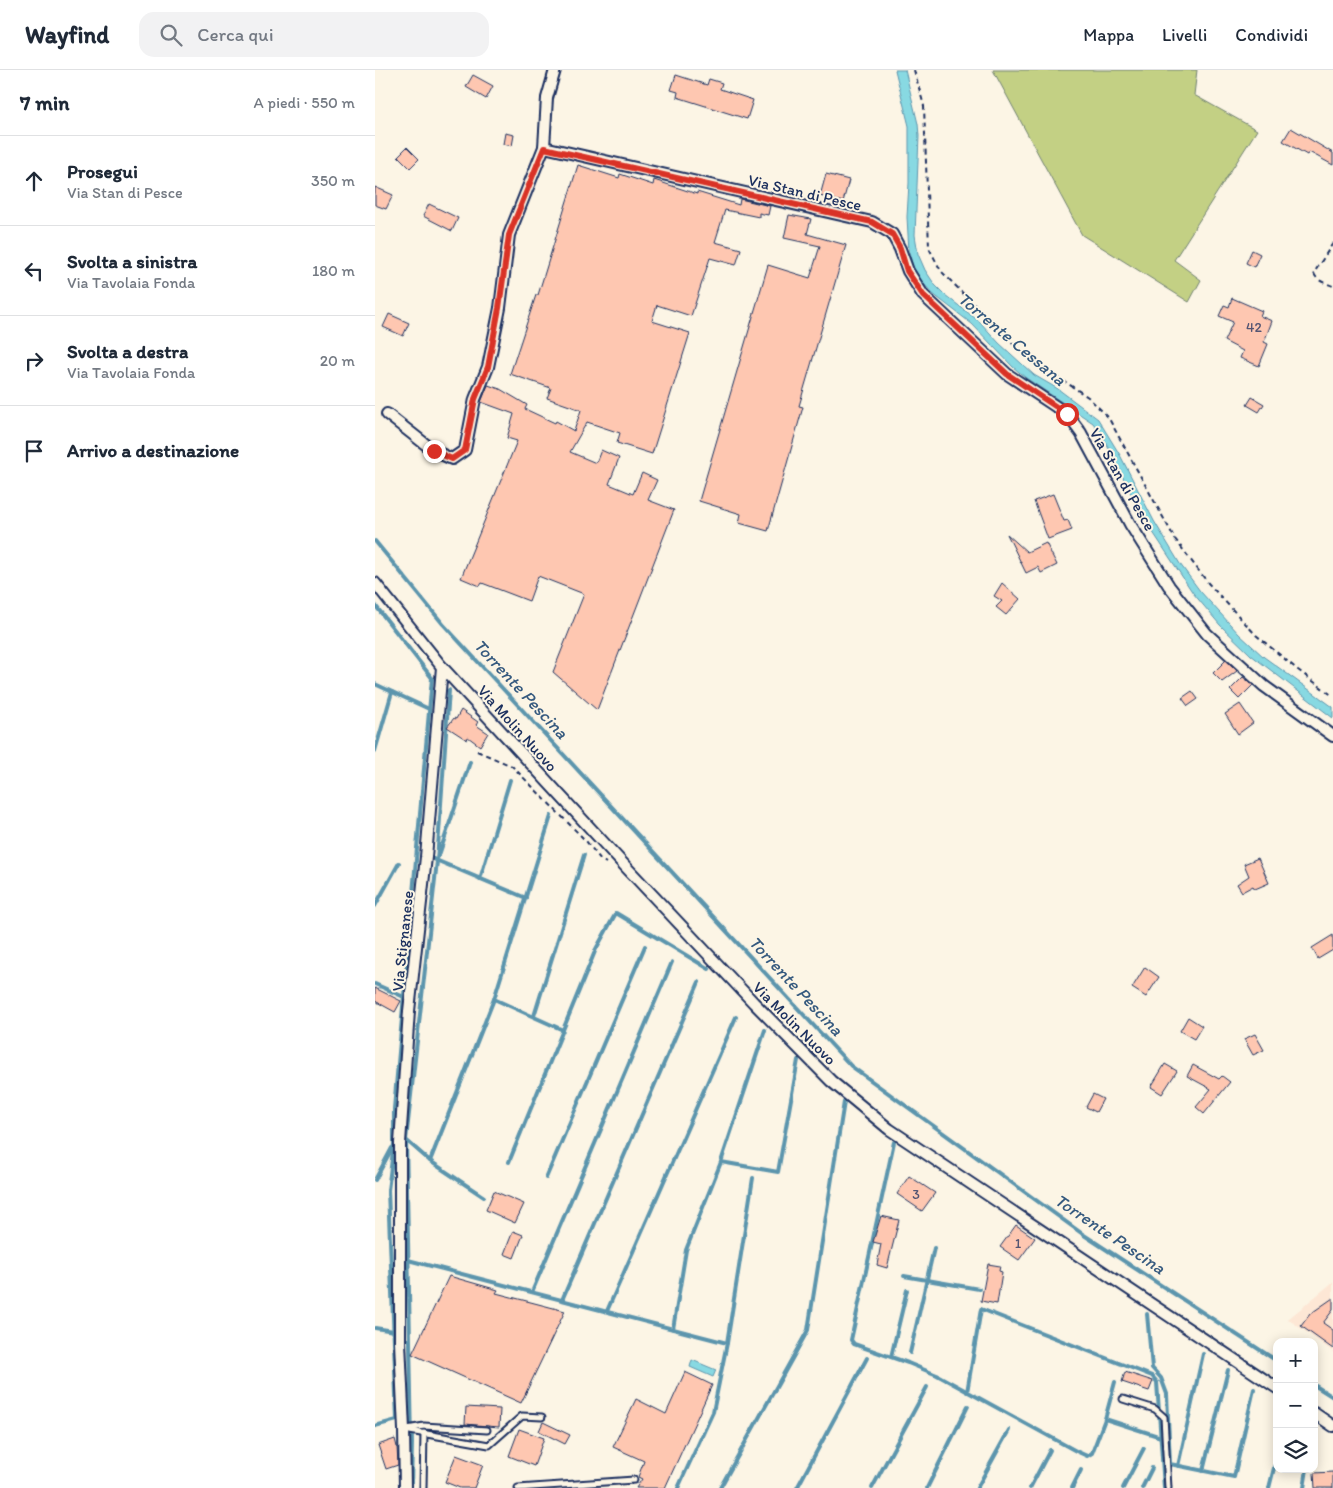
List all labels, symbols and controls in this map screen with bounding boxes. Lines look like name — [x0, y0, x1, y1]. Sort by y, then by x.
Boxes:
search box — [139, 12, 489, 57]
text: Wayfind — [25, 20, 109, 49]
icon: search — [157, 21, 185, 49]
text: Cerca qui — [197, 23, 274, 46]
text: Mappa — [1083, 24, 1134, 46]
text: Livelli — [1162, 24, 1207, 46]
text: Condividi — [1235, 24, 1308, 46]
text: 7 min — [20, 90, 69, 115]
text: A piedi · 550 m — [254, 93, 355, 112]
text: Prosegui — [67, 160, 138, 183]
icon: ahead — [20, 167, 48, 195]
street label: Via Stan di Pesce — [746, 170, 864, 215]
text: 350 m — [311, 171, 355, 190]
text: Via Stan di Pesce — [67, 183, 183, 202]
text: Svolta a sinistra — [67, 250, 197, 273]
icon: left — [20, 257, 48, 285]
text: 180 m — [312, 261, 355, 280]
text: Via Tavolaia Fonda — [67, 273, 195, 292]
water label: Torrente Cessana — [953, 287, 1071, 391]
house number: 42 — [1246, 319, 1263, 336]
text: Svolta a destra — [67, 340, 188, 363]
icon: right — [20, 347, 48, 375]
text: 20 m — [320, 351, 355, 370]
text: Via Tavolaia Fonda — [67, 363, 195, 382]
route start — [1056, 403, 1079, 426]
street label: Via Stan di Pesce — [1085, 424, 1160, 534]
icon: arrive — [20, 437, 48, 465]
text: Arrivo a destinazione — [67, 439, 239, 462]
route end — [423, 440, 446, 463]
water label: Torrente Pescina — [469, 634, 573, 744]
street label: Via Molin Nuovo — [474, 681, 562, 776]
street label: Via Stignanese — [388, 890, 417, 992]
water label: Torrente Pescina — [744, 931, 848, 1041]
street label: Via Molin Nuovo — [749, 978, 840, 1069]
house number: 3 — [912, 1186, 920, 1203]
water label: Torrente Pescina — [1051, 1189, 1170, 1279]
house number: 1 — [1015, 1235, 1022, 1252]
map controls — [1273, 1338, 1318, 1473]
button: + — [1273, 1338, 1318, 1383]
button: − — [1273, 1383, 1318, 1428]
button: layers — [1273, 1428, 1318, 1473]

